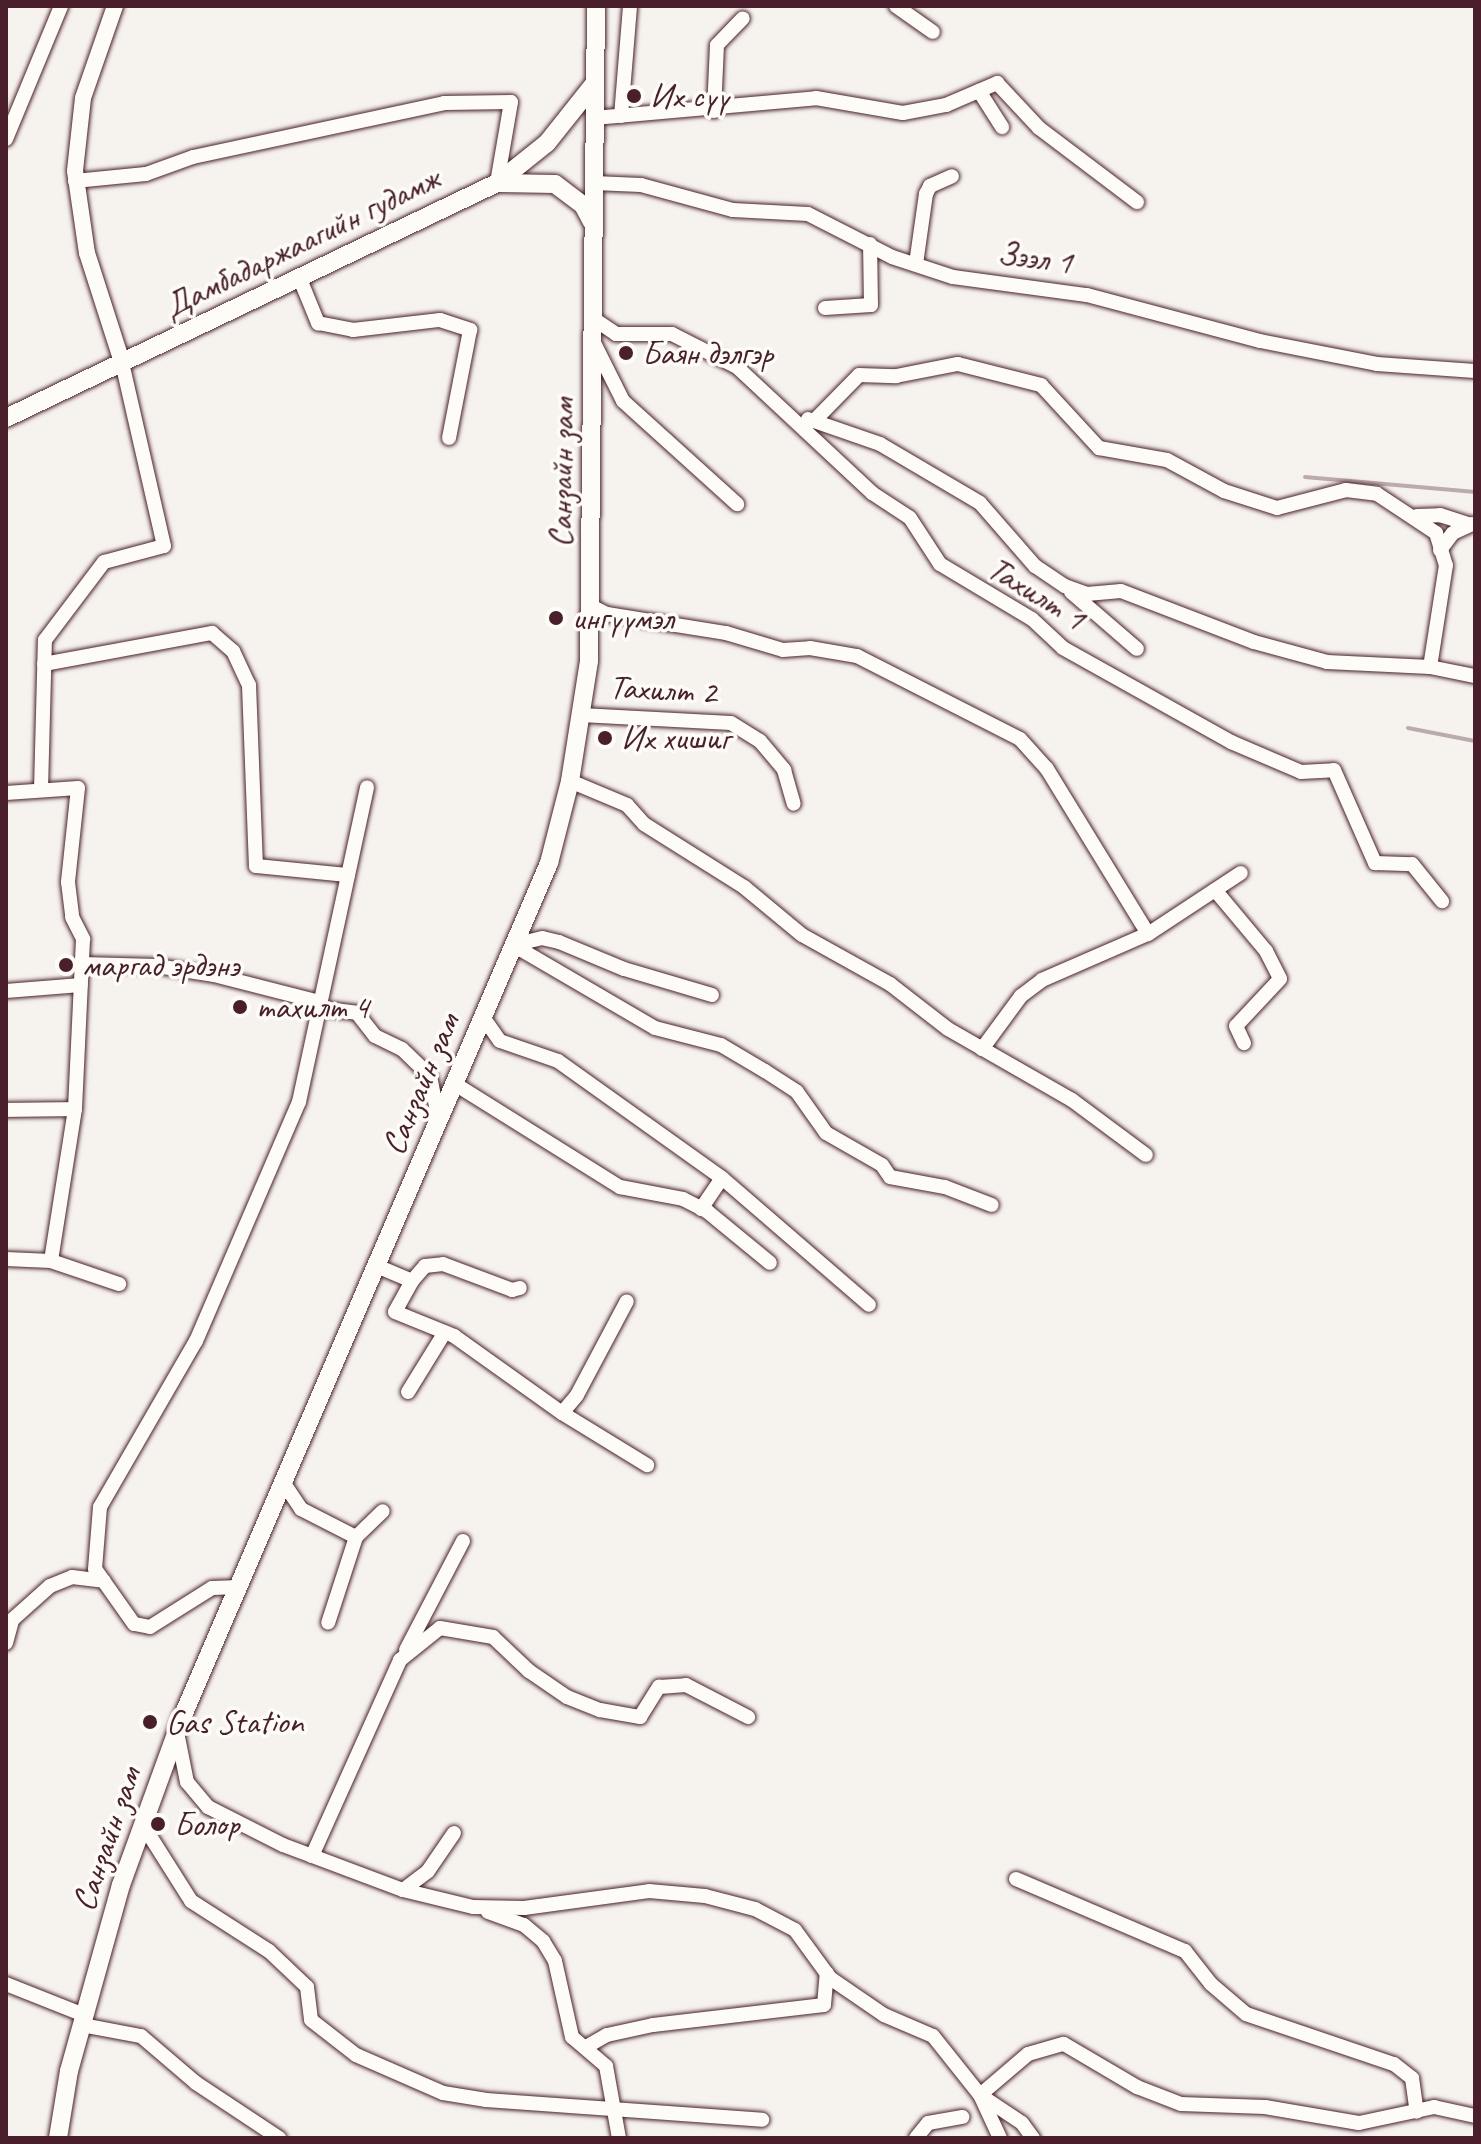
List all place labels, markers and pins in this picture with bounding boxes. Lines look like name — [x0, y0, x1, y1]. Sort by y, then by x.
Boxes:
place label: Их сүү — [650, 76, 729, 116]
marker: Их сүү — [625, 87, 643, 105]
place label: Баян дэлгэр — [642, 333, 774, 373]
marker: Баян дэлгэр — [617, 344, 635, 362]
place label: ингүүмэл — [572, 598, 674, 638]
marker: ингүүмэл — [547, 609, 565, 627]
place label: Их хишиг — [621, 718, 729, 758]
marker: Их хишиг — [596, 729, 614, 747]
place label: маргад эрдэнэ — [82, 945, 239, 985]
marker: маргад эрдэнэ — [57, 956, 75, 974]
place label: тахилт 4 — [256, 987, 369, 1027]
marker: тахилт 4 — [231, 998, 249, 1016]
place label: Gas Station — [166, 1702, 305, 1742]
marker: Gas Station — [141, 1713, 159, 1731]
place label: Болор — [174, 1804, 239, 1844]
marker: Болор — [149, 1815, 167, 1833]

